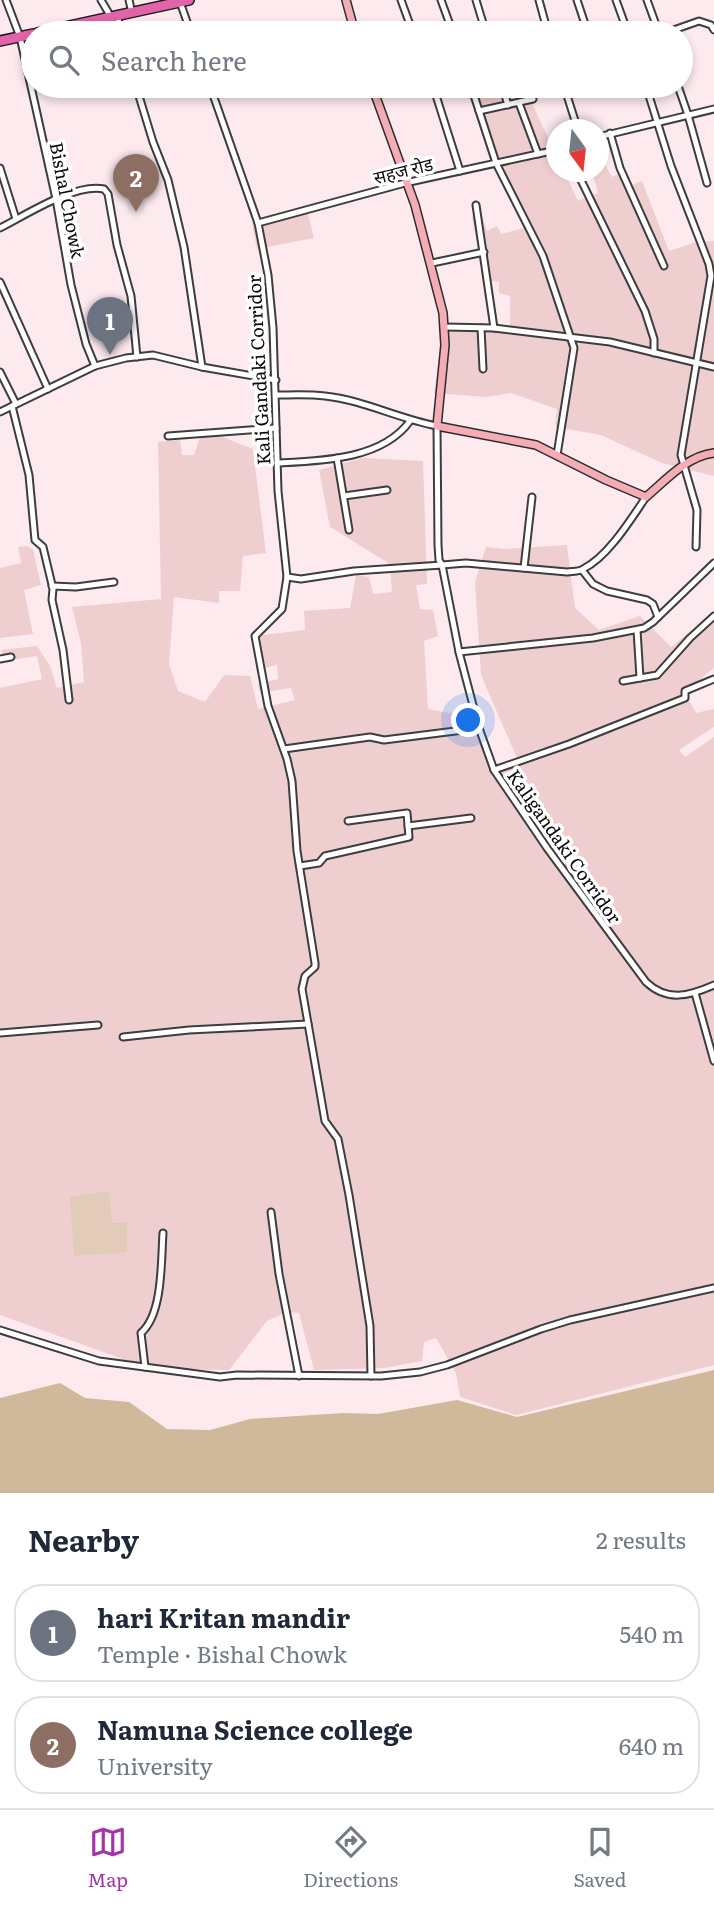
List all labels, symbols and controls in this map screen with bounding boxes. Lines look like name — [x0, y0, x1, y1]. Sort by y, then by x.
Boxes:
search box — [21, 21, 693, 98]
text: Search here — [101, 40, 247, 79]
icon: search — [45, 41, 83, 79]
north arrow — [546, 119, 609, 182]
street label: Bishal Chowk — [43, 140, 93, 261]
street label: सहज रोड — [370, 150, 436, 190]
pin: 2 — [113, 154, 159, 212]
street label: Kali Gandaki Corridor — [240, 274, 276, 466]
pin: 1 — [87, 297, 133, 355]
your location — [451, 703, 485, 737]
street label: Kaligandaki Corridor — [501, 763, 629, 929]
text: Nearby — [28, 1517, 139, 1561]
text: 2 results — [596, 1522, 686, 1556]
text: hari Kritan mandir — [97, 1597, 350, 1636]
text: 1 — [48, 1616, 58, 1650]
text: 540 m — [619, 1616, 684, 1650]
text: Temple · Bishal Chowk — [97, 1636, 347, 1670]
text: Namuna Science college — [97, 1709, 413, 1748]
text: 2 — [47, 1728, 59, 1762]
text: 640 m — [619, 1728, 684, 1762]
text: University — [97, 1748, 213, 1782]
tab: Map — [88, 1823, 128, 1893]
tab: Directions — [303, 1823, 398, 1893]
tab: Saved — [573, 1823, 626, 1893]

